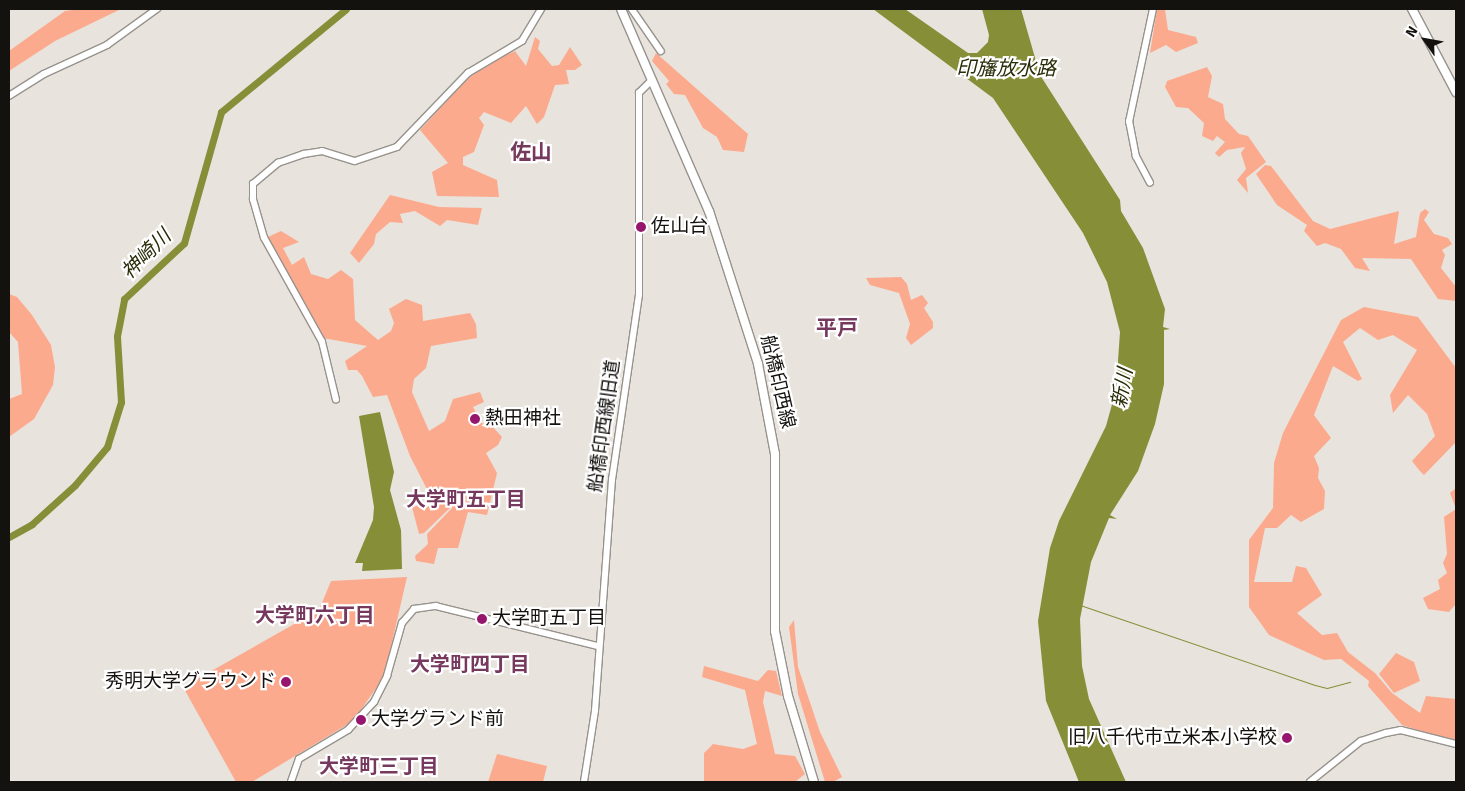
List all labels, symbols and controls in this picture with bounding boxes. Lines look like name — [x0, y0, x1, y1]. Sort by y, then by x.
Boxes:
north arrow — [1400, 15, 1450, 65]
text: N — [1402, 23, 1422, 40]
water label: 印旛放水路 — [956, 56, 1056, 80]
district label: 佐山 — [510, 139, 552, 165]
place label: 佐山台 — [651, 216, 708, 238]
marker: 佐山台 — [635, 221, 647, 233]
water label: 神崎川 — [116, 224, 176, 284]
district label: 平戸 — [816, 315, 858, 341]
street label: 船橋印西線 — [755, 333, 799, 431]
street label: 船橋印西線旧道 — [584, 359, 626, 493]
water label: 新川 — [1107, 366, 1137, 410]
place label: 熱田神社 — [485, 408, 561, 430]
marker: 熱田神社 — [469, 413, 481, 425]
district label: 大学町五丁目 — [406, 487, 526, 511]
district label: 大学町六丁目 — [255, 603, 375, 627]
place label: 大学町五丁目 — [492, 608, 606, 630]
marker: 大学町五丁目 — [476, 613, 488, 625]
district label: 大学町四丁目 — [410, 652, 530, 676]
place label: 秀明大学グラウンド — [105, 671, 276, 693]
marker: 秀明大学グラウンド — [280, 676, 292, 688]
place label: 大学グランド前 — [371, 709, 504, 731]
marker: 大学グランド前 — [355, 714, 367, 726]
place label: 旧八千代市立米本小学校 — [1068, 727, 1277, 749]
marker: 旧八千代市立米本小学校 — [1281, 732, 1293, 744]
district label: 大学町三丁目 — [319, 754, 439, 778]

